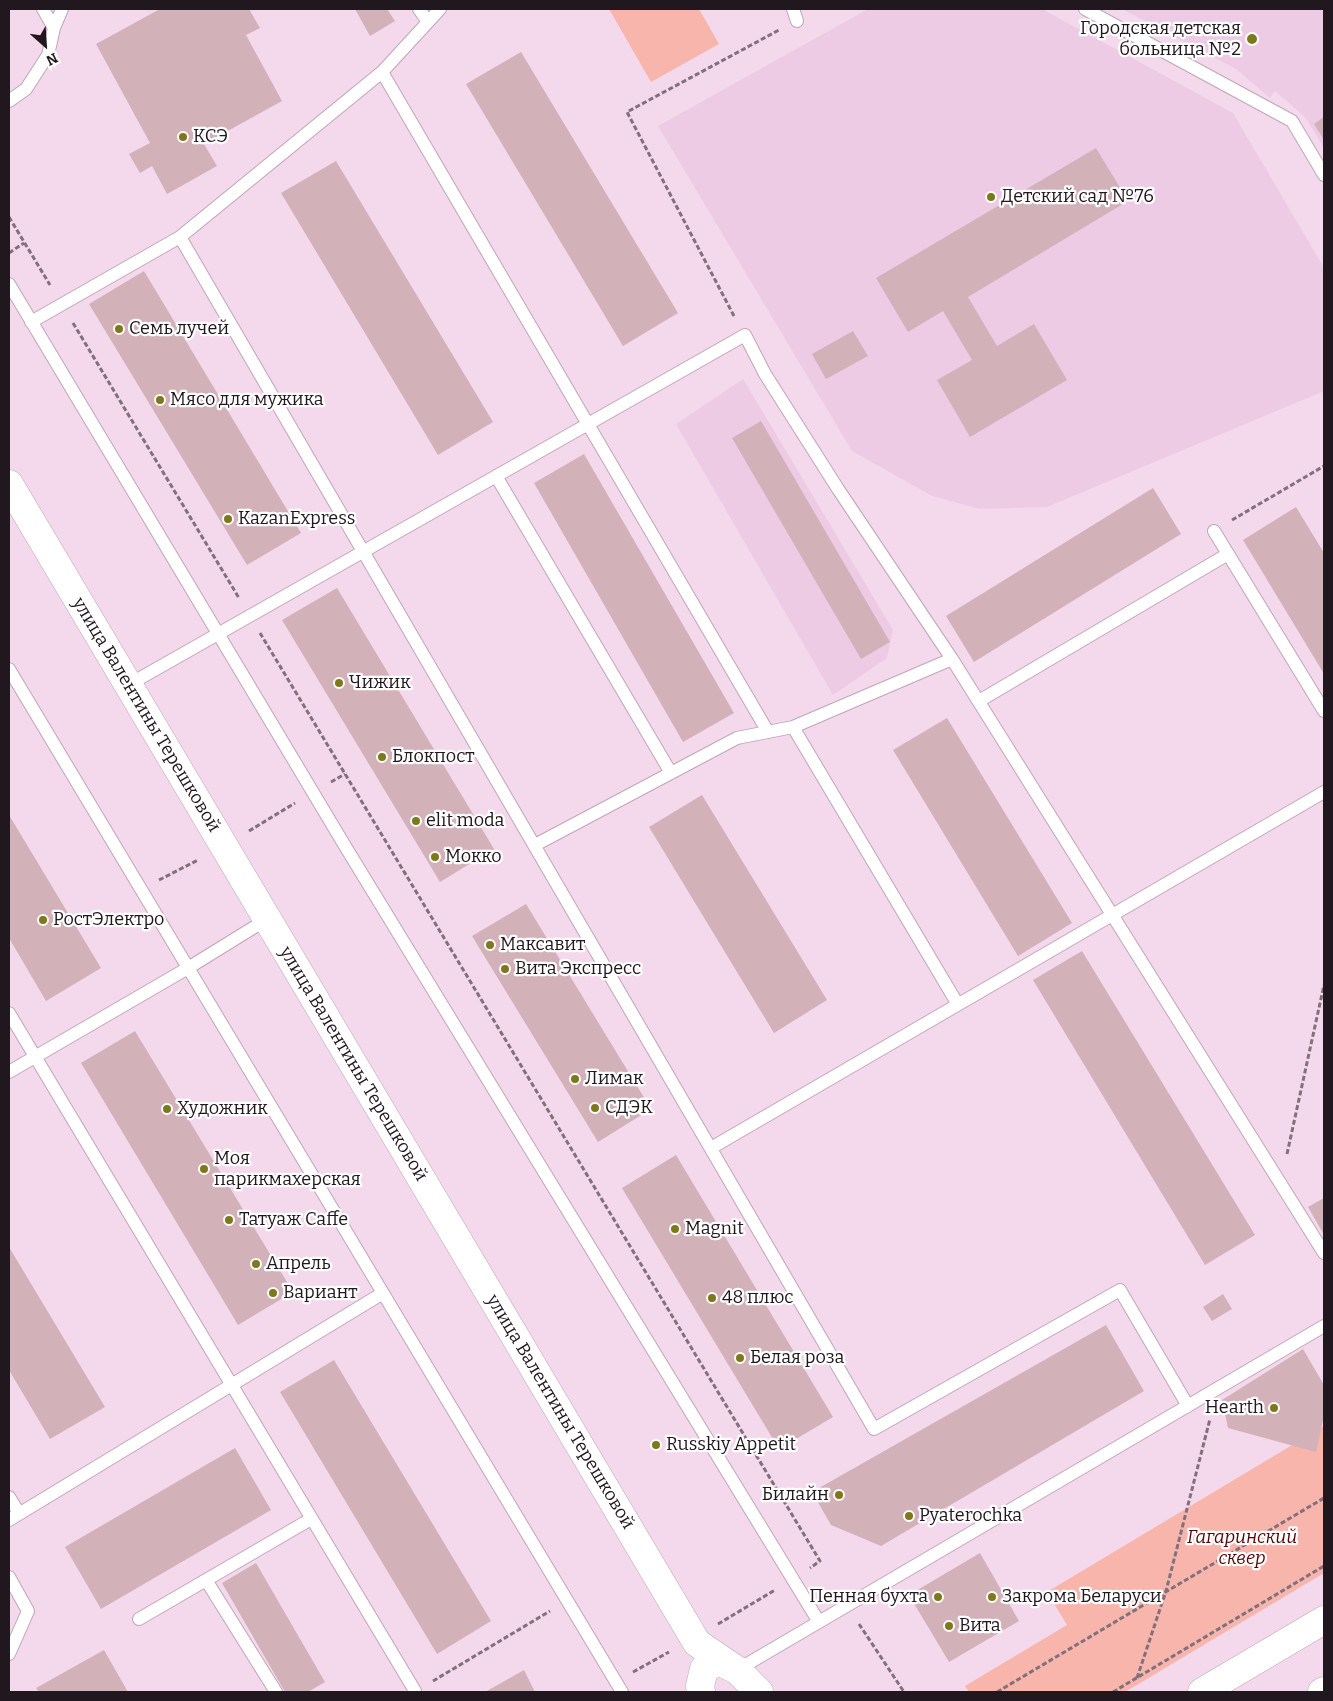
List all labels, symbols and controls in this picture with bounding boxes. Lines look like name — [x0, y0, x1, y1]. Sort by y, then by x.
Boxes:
place label: Городская детская больница №2 — [1080, 18, 1241, 60]
north arrow — [20, 20, 70, 70]
marker: Городская детская больница №2 — [1245, 32, 1259, 46]
text: N — [43, 49, 60, 69]
place label: КСЭ — [193, 126, 228, 148]
marker: КСЭ — [177, 131, 189, 143]
place label: Детский сад №76 — [1001, 186, 1154, 208]
marker: Детский сад №76 — [985, 191, 997, 203]
place label: Семь лучей — [129, 318, 229, 340]
marker: Семь лучей — [113, 323, 125, 335]
place label: Мясо для мужика — [170, 389, 324, 411]
marker: Мясо для мужика — [154, 394, 166, 406]
place label: KazanExpress — [238, 508, 355, 530]
marker: KazanExpress — [222, 513, 234, 525]
street label: улица Валентины Терешковой — [67, 594, 225, 836]
place label: Чижик — [349, 672, 411, 694]
marker: Чижик — [333, 677, 345, 689]
place label: Блокпост — [392, 746, 474, 768]
marker: Блокпост — [376, 751, 388, 763]
place label: elit moda — [426, 810, 504, 832]
marker: elit moda — [410, 815, 422, 827]
place label: Мокко — [445, 846, 502, 868]
marker: Мокко — [429, 851, 441, 863]
place label: РостЭлектро — [53, 909, 164, 931]
marker: РостЭлектро — [37, 914, 49, 926]
place label: Максавит — [500, 934, 585, 956]
marker: Максавит — [484, 939, 496, 951]
street label: улица Валентины Терешковой — [274, 943, 432, 1185]
place label: Вита Экспресс — [515, 958, 641, 980]
marker: Вита Экспресс — [499, 963, 511, 975]
place label: Лимак — [585, 1068, 644, 1090]
marker: Лимак — [569, 1073, 581, 1085]
place label: СДЭК — [605, 1097, 653, 1119]
place label: Художник — [177, 1098, 268, 1120]
marker: СДЭК — [589, 1102, 601, 1114]
marker: Художник — [161, 1103, 173, 1115]
place label: Моя парикмахерская — [214, 1148, 361, 1190]
marker: Моя парикмахерская — [198, 1163, 210, 1175]
place label: Татуаж Caffe — [239, 1209, 348, 1231]
marker: Татуаж Caffe — [223, 1214, 235, 1226]
place label: Magnit — [685, 1218, 744, 1240]
marker: Magnit — [669, 1223, 681, 1235]
place label: Апрель — [266, 1253, 330, 1275]
marker: Апрель — [250, 1258, 262, 1270]
place label: Вариант — [283, 1282, 358, 1304]
marker: Вариант — [267, 1287, 279, 1299]
place label: 48 плюс — [722, 1287, 794, 1309]
street label: улица Валентины Терешковой — [481, 1291, 639, 1533]
marker: 48 плюс — [706, 1292, 718, 1304]
place label: Белая роза — [750, 1347, 844, 1369]
marker: Белая роза — [734, 1352, 746, 1364]
place label: Hearth — [1205, 1397, 1264, 1419]
marker: Hearth — [1268, 1402, 1280, 1414]
place label: Russkiy Appetit — [666, 1434, 796, 1456]
marker: Russkiy Appetit — [650, 1439, 662, 1451]
place label: Билайн — [762, 1484, 829, 1506]
marker: Билайн — [833, 1489, 845, 1501]
place label: Pyaterochka — [919, 1505, 1022, 1527]
marker: Pyaterochka — [903, 1510, 915, 1522]
park label: Гагаринский сквер — [1187, 1527, 1297, 1570]
place label: Пенная бухта — [809, 1586, 928, 1608]
place label: Закрома Беларуси — [1002, 1586, 1162, 1608]
marker: Пенная бухта — [932, 1591, 944, 1603]
marker: Закрома Беларуси — [986, 1591, 998, 1603]
place label: Вита — [959, 1615, 1001, 1637]
marker: Вита — [943, 1620, 955, 1632]

